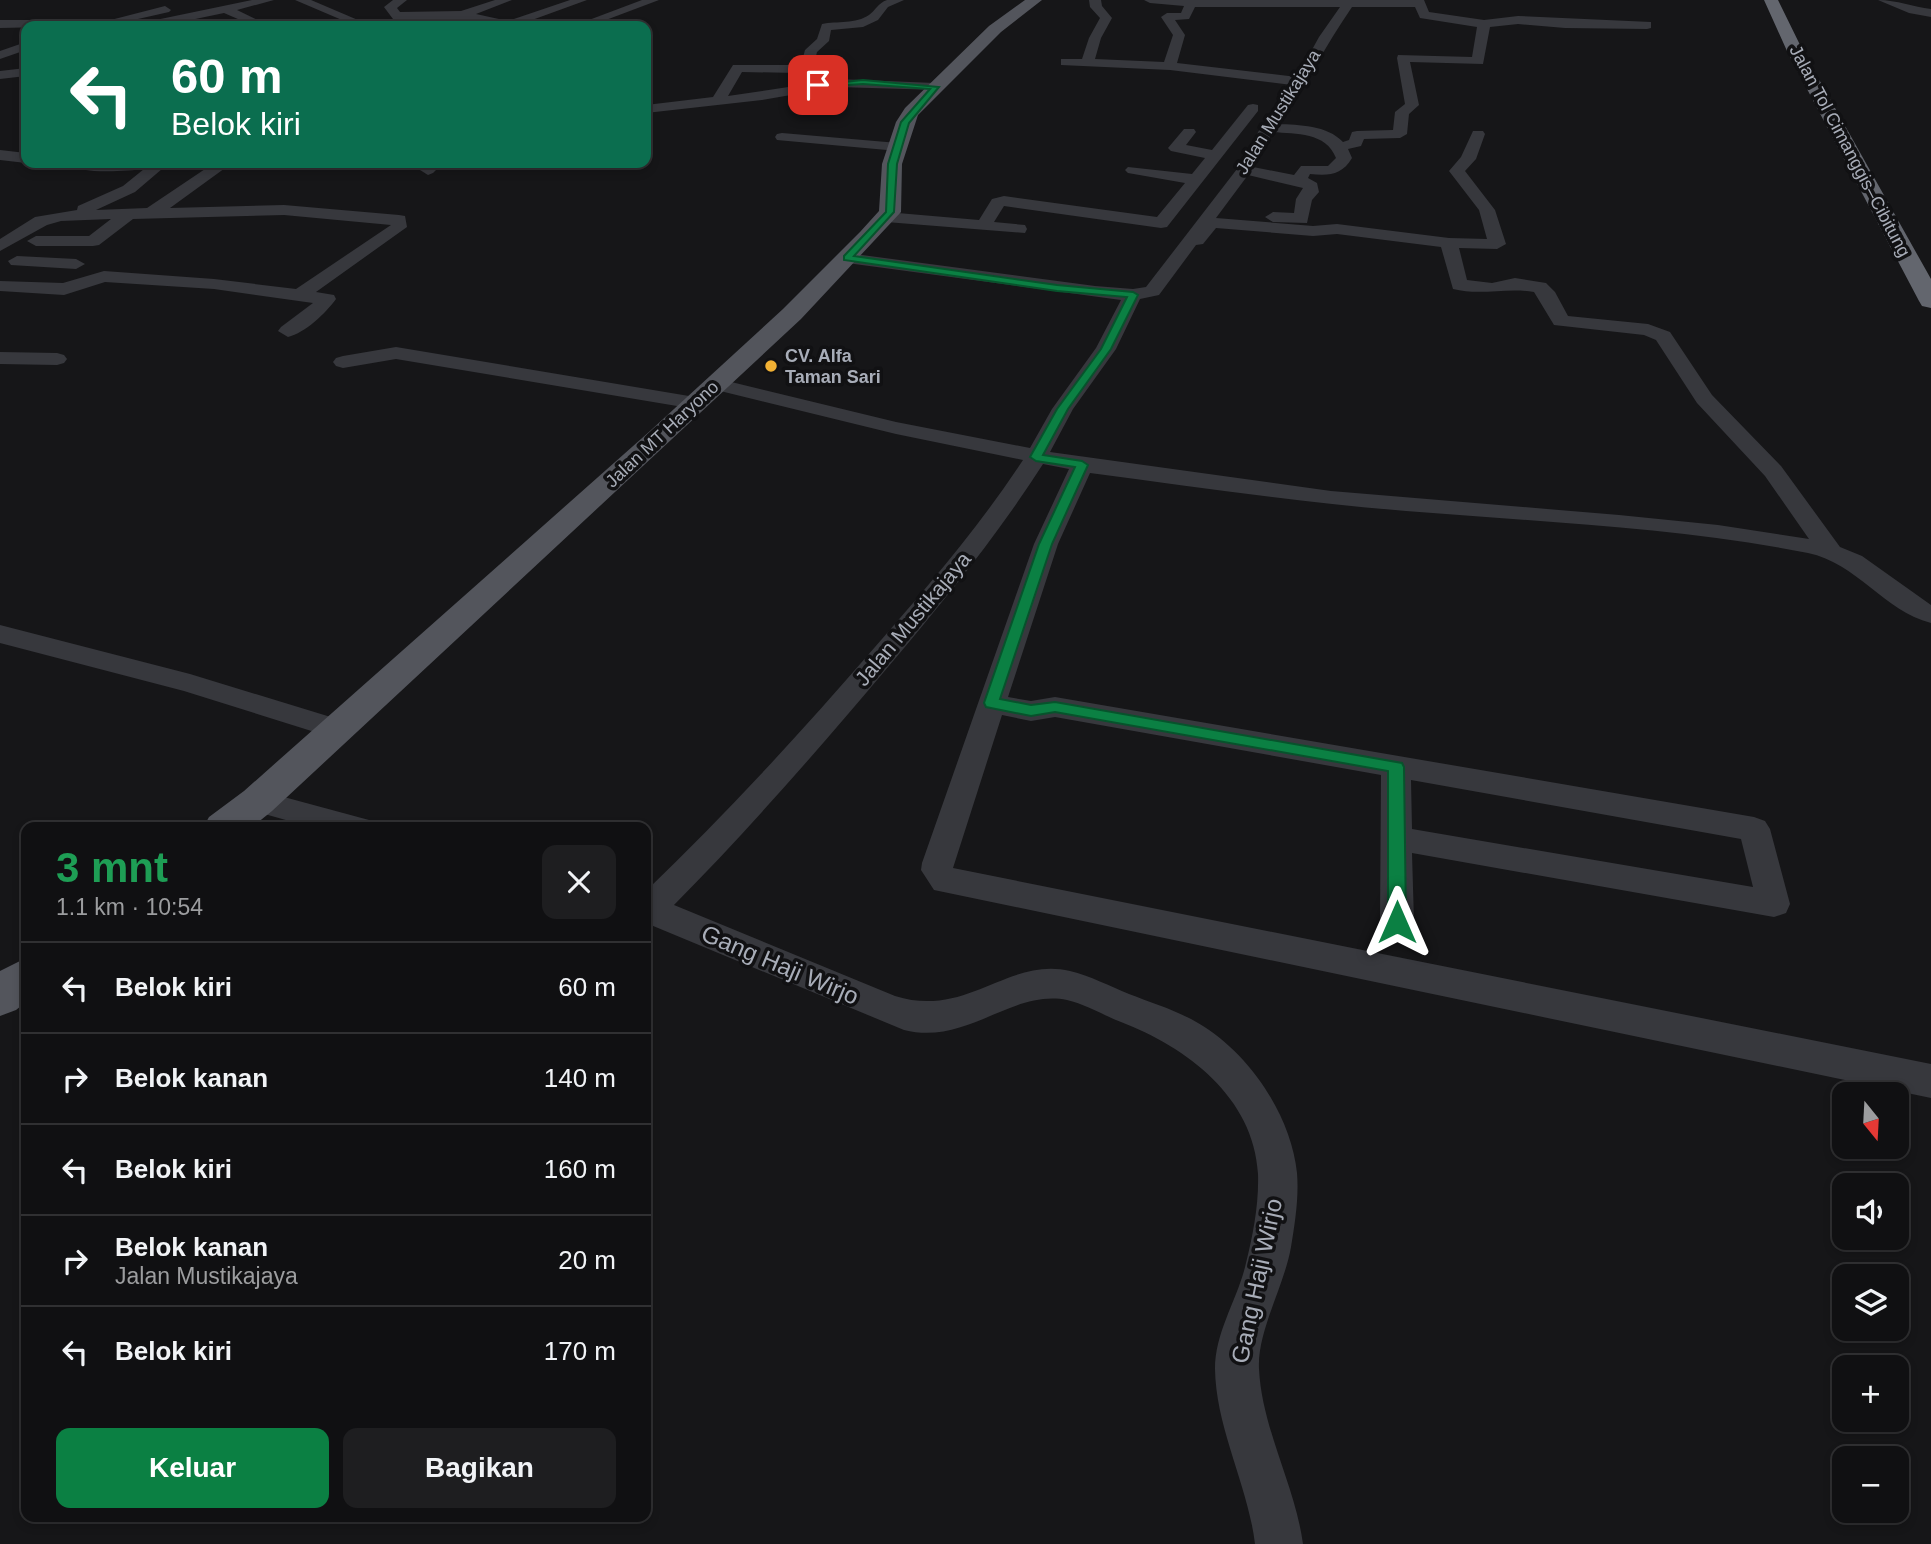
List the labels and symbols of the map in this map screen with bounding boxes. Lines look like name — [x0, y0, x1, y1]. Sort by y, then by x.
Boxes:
street label: Jalan Tol Cimanggis–Cibitung — [1786, 42, 1914, 260]
street label: Jalan Mustikajaya — [1232, 45, 1325, 178]
pin — [788, 55, 848, 115]
place label: CV. Alfa Taman Sari — [785, 346, 881, 387]
marker: CV. Alfa Taman Sari — [763, 358, 779, 374]
street label: Jalan MT Haryono — [602, 377, 722, 491]
street label: Jalan Mustikajaya — [850, 547, 975, 690]
position arrow — [1360, 885, 1434, 959]
street label: Gang Haji Wirjo — [698, 919, 863, 1010]
north arrow — [1832, 1082, 1909, 1158]
street label: Gang Haji Wirjo — [1226, 1196, 1287, 1366]

